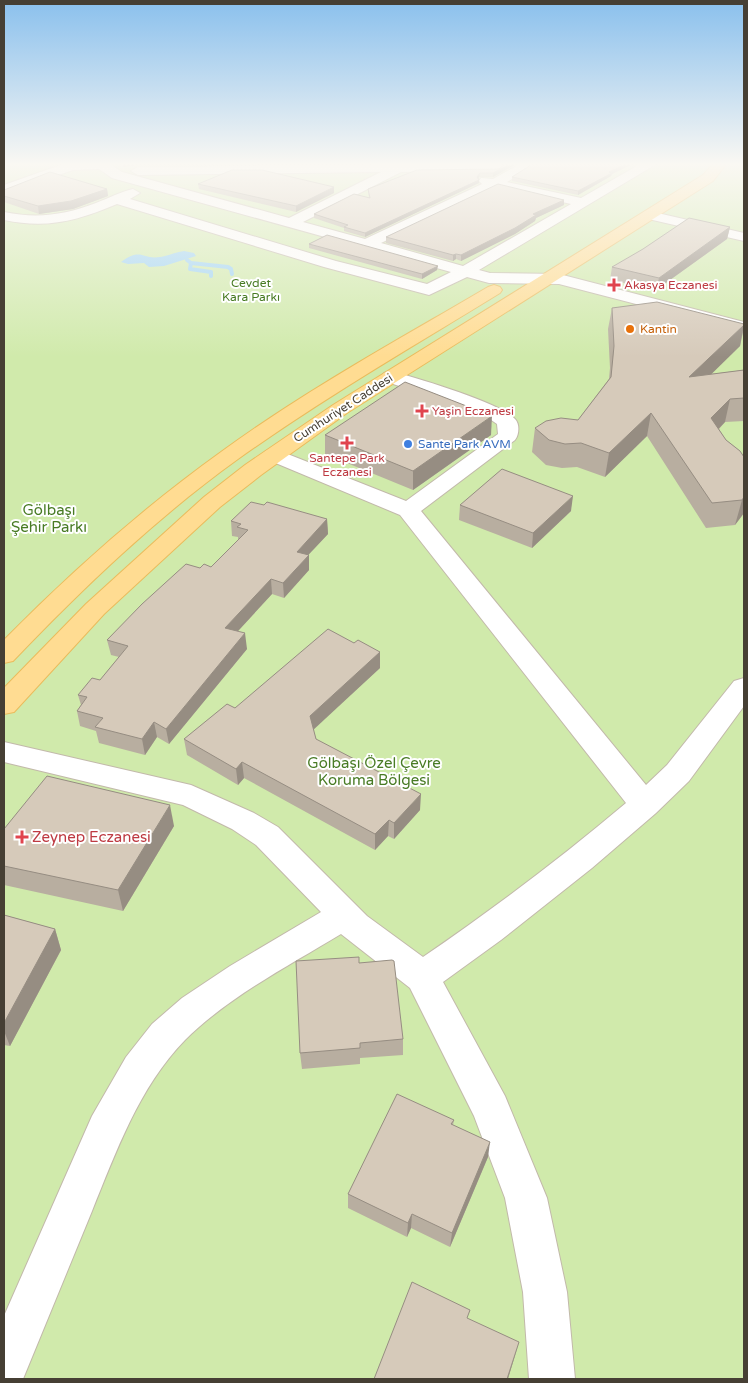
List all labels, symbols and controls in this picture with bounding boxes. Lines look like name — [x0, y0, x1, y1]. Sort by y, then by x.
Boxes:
park label: Cevdet Kara Parkı — [222, 276, 280, 304]
place label: Akasya Eczanesi — [624, 278, 717, 292]
marker: Akasya Eczanesi — [608, 279, 620, 291]
place label: Kantin — [640, 322, 677, 336]
marker: Kantin — [624, 323, 636, 335]
street label: Cumhuriyet Caddesi — [291, 371, 395, 445]
place label: Yaşin Eczanesi — [432, 404, 514, 418]
marker: Yaşin Eczanesi — [416, 405, 428, 417]
marker: Santepe Park Eczanesi — [341, 437, 353, 449]
place label: Sante Park AVM — [418, 437, 511, 451]
marker: Sante Park AVM — [402, 438, 414, 450]
place label: Santepe Park Eczanesi — [309, 451, 385, 479]
park label: Gölbaşı Şehir Parkı — [11, 501, 87, 536]
park label: Gölbaşı Özel Çevre Koruma Bölgesi — [307, 754, 441, 789]
place label: Zeynep Eczanesi — [32, 828, 151, 846]
marker: Zeynep Eczanesi — [16, 831, 28, 843]

